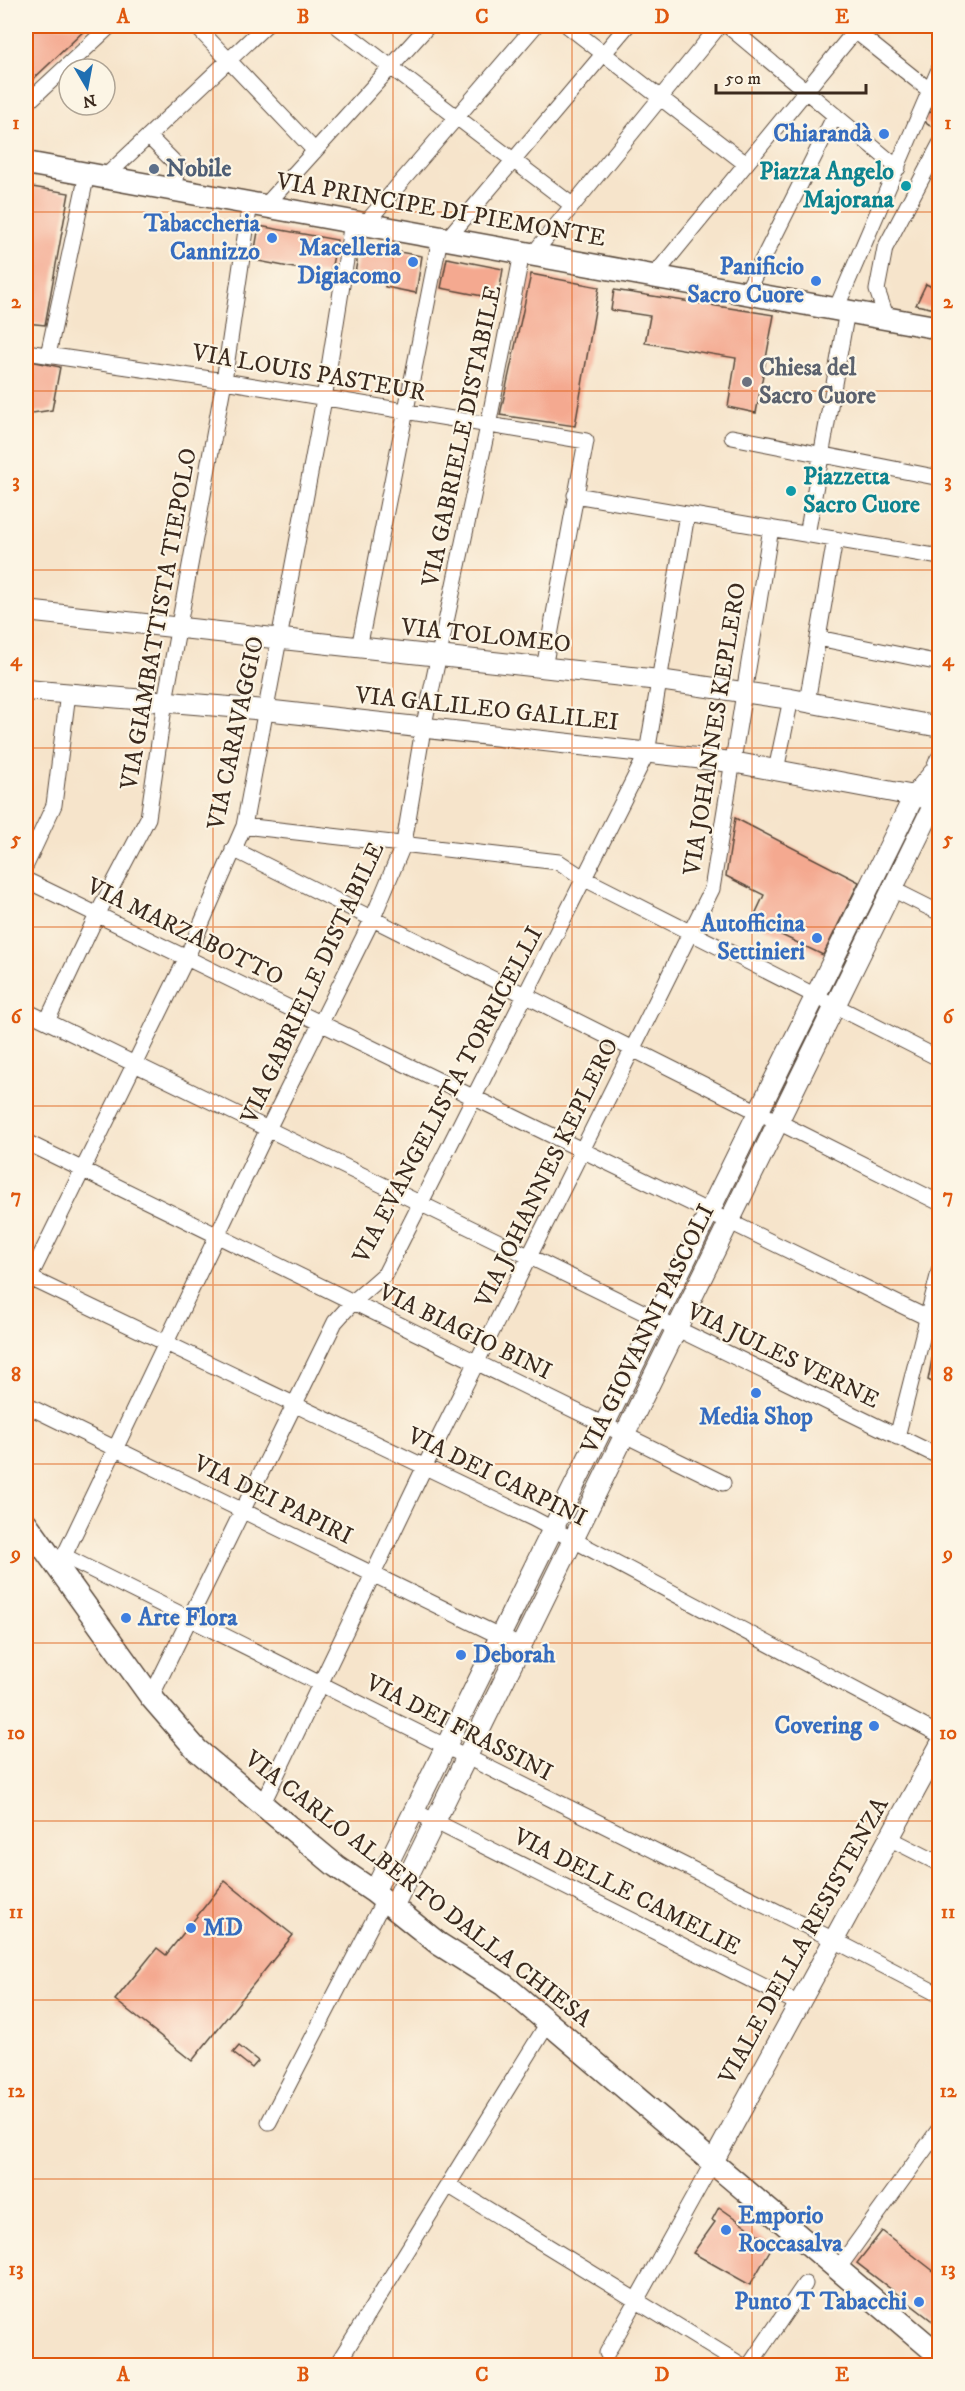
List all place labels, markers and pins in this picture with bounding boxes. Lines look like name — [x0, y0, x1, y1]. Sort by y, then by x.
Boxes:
place label: Chiarandà — [773, 119, 873, 149]
marker: Chiarandà — [877, 127, 891, 141]
place label: Nobile — [166, 154, 231, 184]
place label: Piazza Angelo Majorana — [759, 157, 895, 215]
marker: Nobile — [147, 162, 161, 176]
marker: Piazza Angelo Majorana — [899, 179, 913, 193]
place label: Tabaccheria Cannizzo — [143, 209, 261, 267]
marker: Tabaccheria Cannizzo — [265, 231, 279, 245]
place label: Macelleria Digiacomo — [297, 233, 402, 291]
place label: Panificio Sacro Cuore — [687, 252, 804, 310]
marker: Macelleria Digiacomo — [406, 255, 420, 269]
marker: Panificio Sacro Cuore — [809, 274, 823, 288]
place label: Chiesa del Sacro Cuore — [759, 353, 876, 411]
marker: Chiesa del Sacro Cuore — [740, 375, 754, 389]
place label: Piazzetta Sacro Cuore — [803, 462, 920, 520]
marker: Piazzetta Sacro Cuore — [784, 484, 798, 498]
place label: Autofficina Settinieri — [700, 909, 806, 967]
marker: Autofficina Settinieri — [810, 931, 824, 945]
marker: Media Shop — [749, 1386, 763, 1400]
place label: Media Shop — [699, 1402, 813, 1432]
place label: Arte Flora — [137, 1603, 238, 1633]
marker: Arte Flora — [119, 1611, 133, 1625]
place label: Deborah — [473, 1640, 556, 1670]
marker: Deborah — [454, 1648, 468, 1662]
place label: Covering — [775, 1711, 863, 1741]
marker: Covering — [867, 1719, 881, 1733]
place label: MD — [203, 1913, 243, 1943]
marker: MD — [184, 1921, 198, 1935]
place label: Emporio Roccasalva — [738, 2201, 843, 2259]
marker: Emporio Roccasalva — [719, 2223, 733, 2237]
place label: Punto T Tabacchi — [734, 2287, 907, 2317]
marker: Punto T Tabacchi — [912, 2295, 926, 2309]

